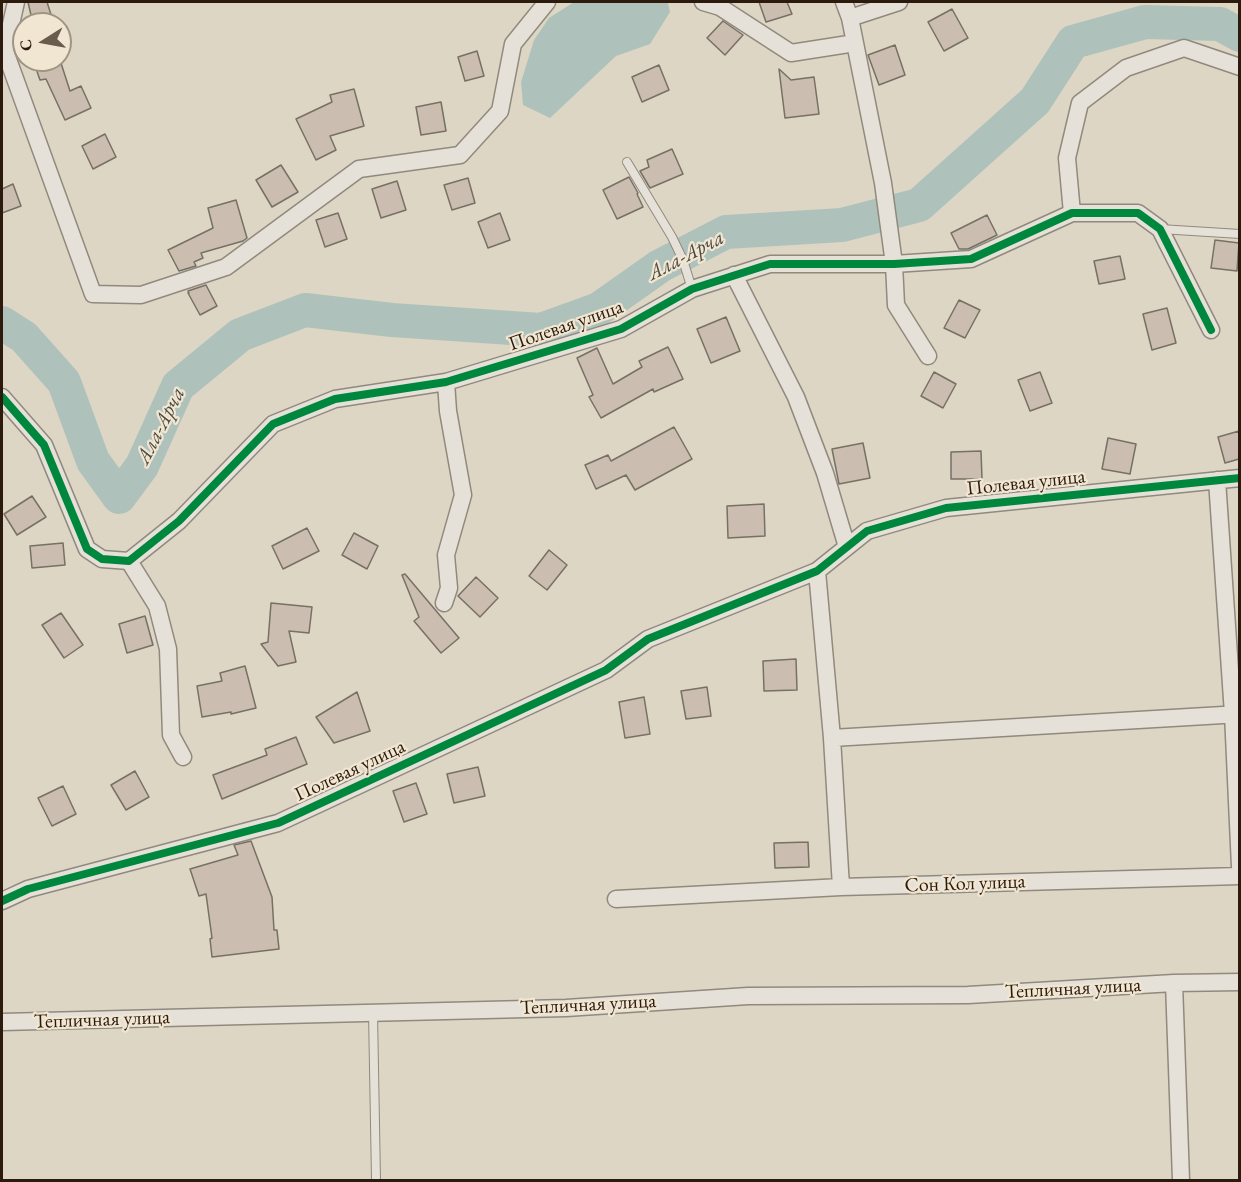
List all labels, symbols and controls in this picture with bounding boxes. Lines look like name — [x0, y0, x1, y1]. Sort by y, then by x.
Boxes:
north arrow — [12, 12, 72, 72]
text: С — [14, 38, 37, 53]
water label: Ала-Арча — [643, 225, 729, 287]
street label: Полевая улица — [506, 295, 626, 357]
water label: Ала-Арча — [131, 383, 191, 469]
street label: Полевая улица — [965, 465, 1087, 501]
street label: Полевая улица — [291, 735, 409, 807]
street label: Сон Кол улица — [904, 870, 1026, 898]
street label: Тепличная улица — [1004, 973, 1142, 1005]
street label: Тепличная улица — [519, 989, 657, 1021]
street label: Тепличная улица — [33, 1006, 171, 1034]

